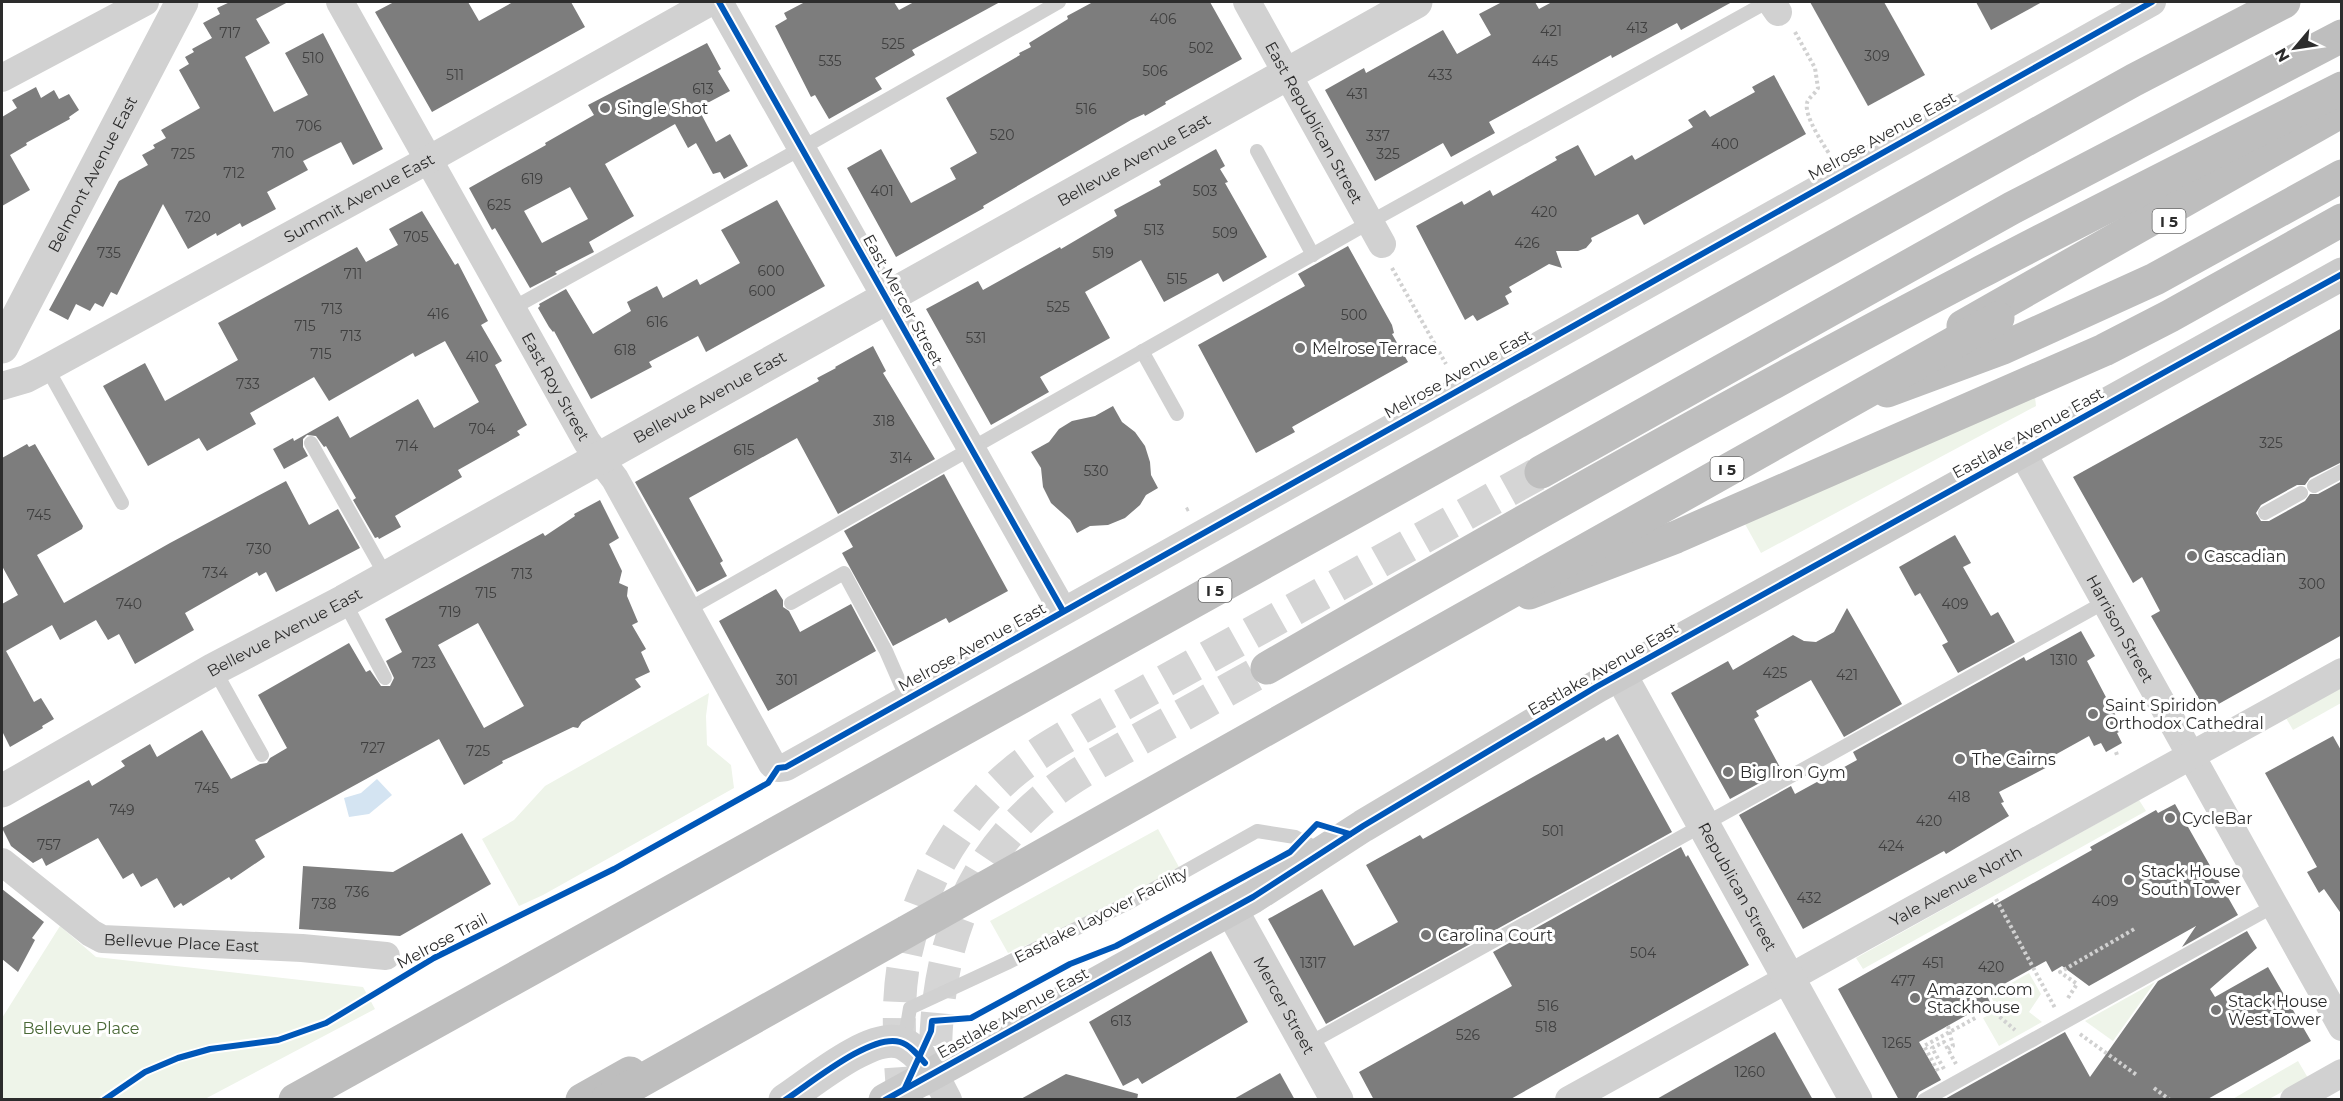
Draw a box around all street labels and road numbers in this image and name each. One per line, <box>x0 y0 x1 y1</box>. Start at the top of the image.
street label: East Republican Street <box>1261 38 1367 207</box>
street label: Melrose Avenue East <box>1805 87 1960 185</box>
street label: Belmont Avenue East <box>44 92 141 255</box>
street label: Bellevue Avenue East <box>1054 109 1214 210</box>
street label: Summit Avenue East <box>280 149 438 246</box>
road number: I 5 <box>2152 209 2186 233</box>
street label: East Mercer Street <box>859 231 947 369</box>
street label: Melrose Avenue East <box>1381 325 1536 423</box>
street label: East Roy Street <box>518 329 594 445</box>
street label: Bellevue Avenue East <box>630 346 790 447</box>
street label: Eastlake Avenue East <box>1949 383 2107 483</box>
road number: I 5 <box>1710 457 1744 481</box>
street label: Harrison Street <box>2083 571 2158 686</box>
road number: I 5 <box>1198 578 1232 602</box>
street label: Bellevue Avenue East <box>203 583 365 681</box>
street label: Melrose Avenue East <box>895 598 1050 696</box>
street label: Eastlake Avenue East <box>1525 618 1682 720</box>
street label: Republican Street <box>1694 819 1781 955</box>
street label: Yale Avenue North <box>1886 842 2025 930</box>
street label: Eastlake Layover Facility <box>1011 863 1191 967</box>
street label: Melrose Trail <box>393 909 491 973</box>
street label: Bellevue Place East <box>103 930 260 956</box>
street label: Mercer Street <box>1250 953 1319 1058</box>
street label: Eastlake Avenue East <box>934 963 1092 1063</box>

